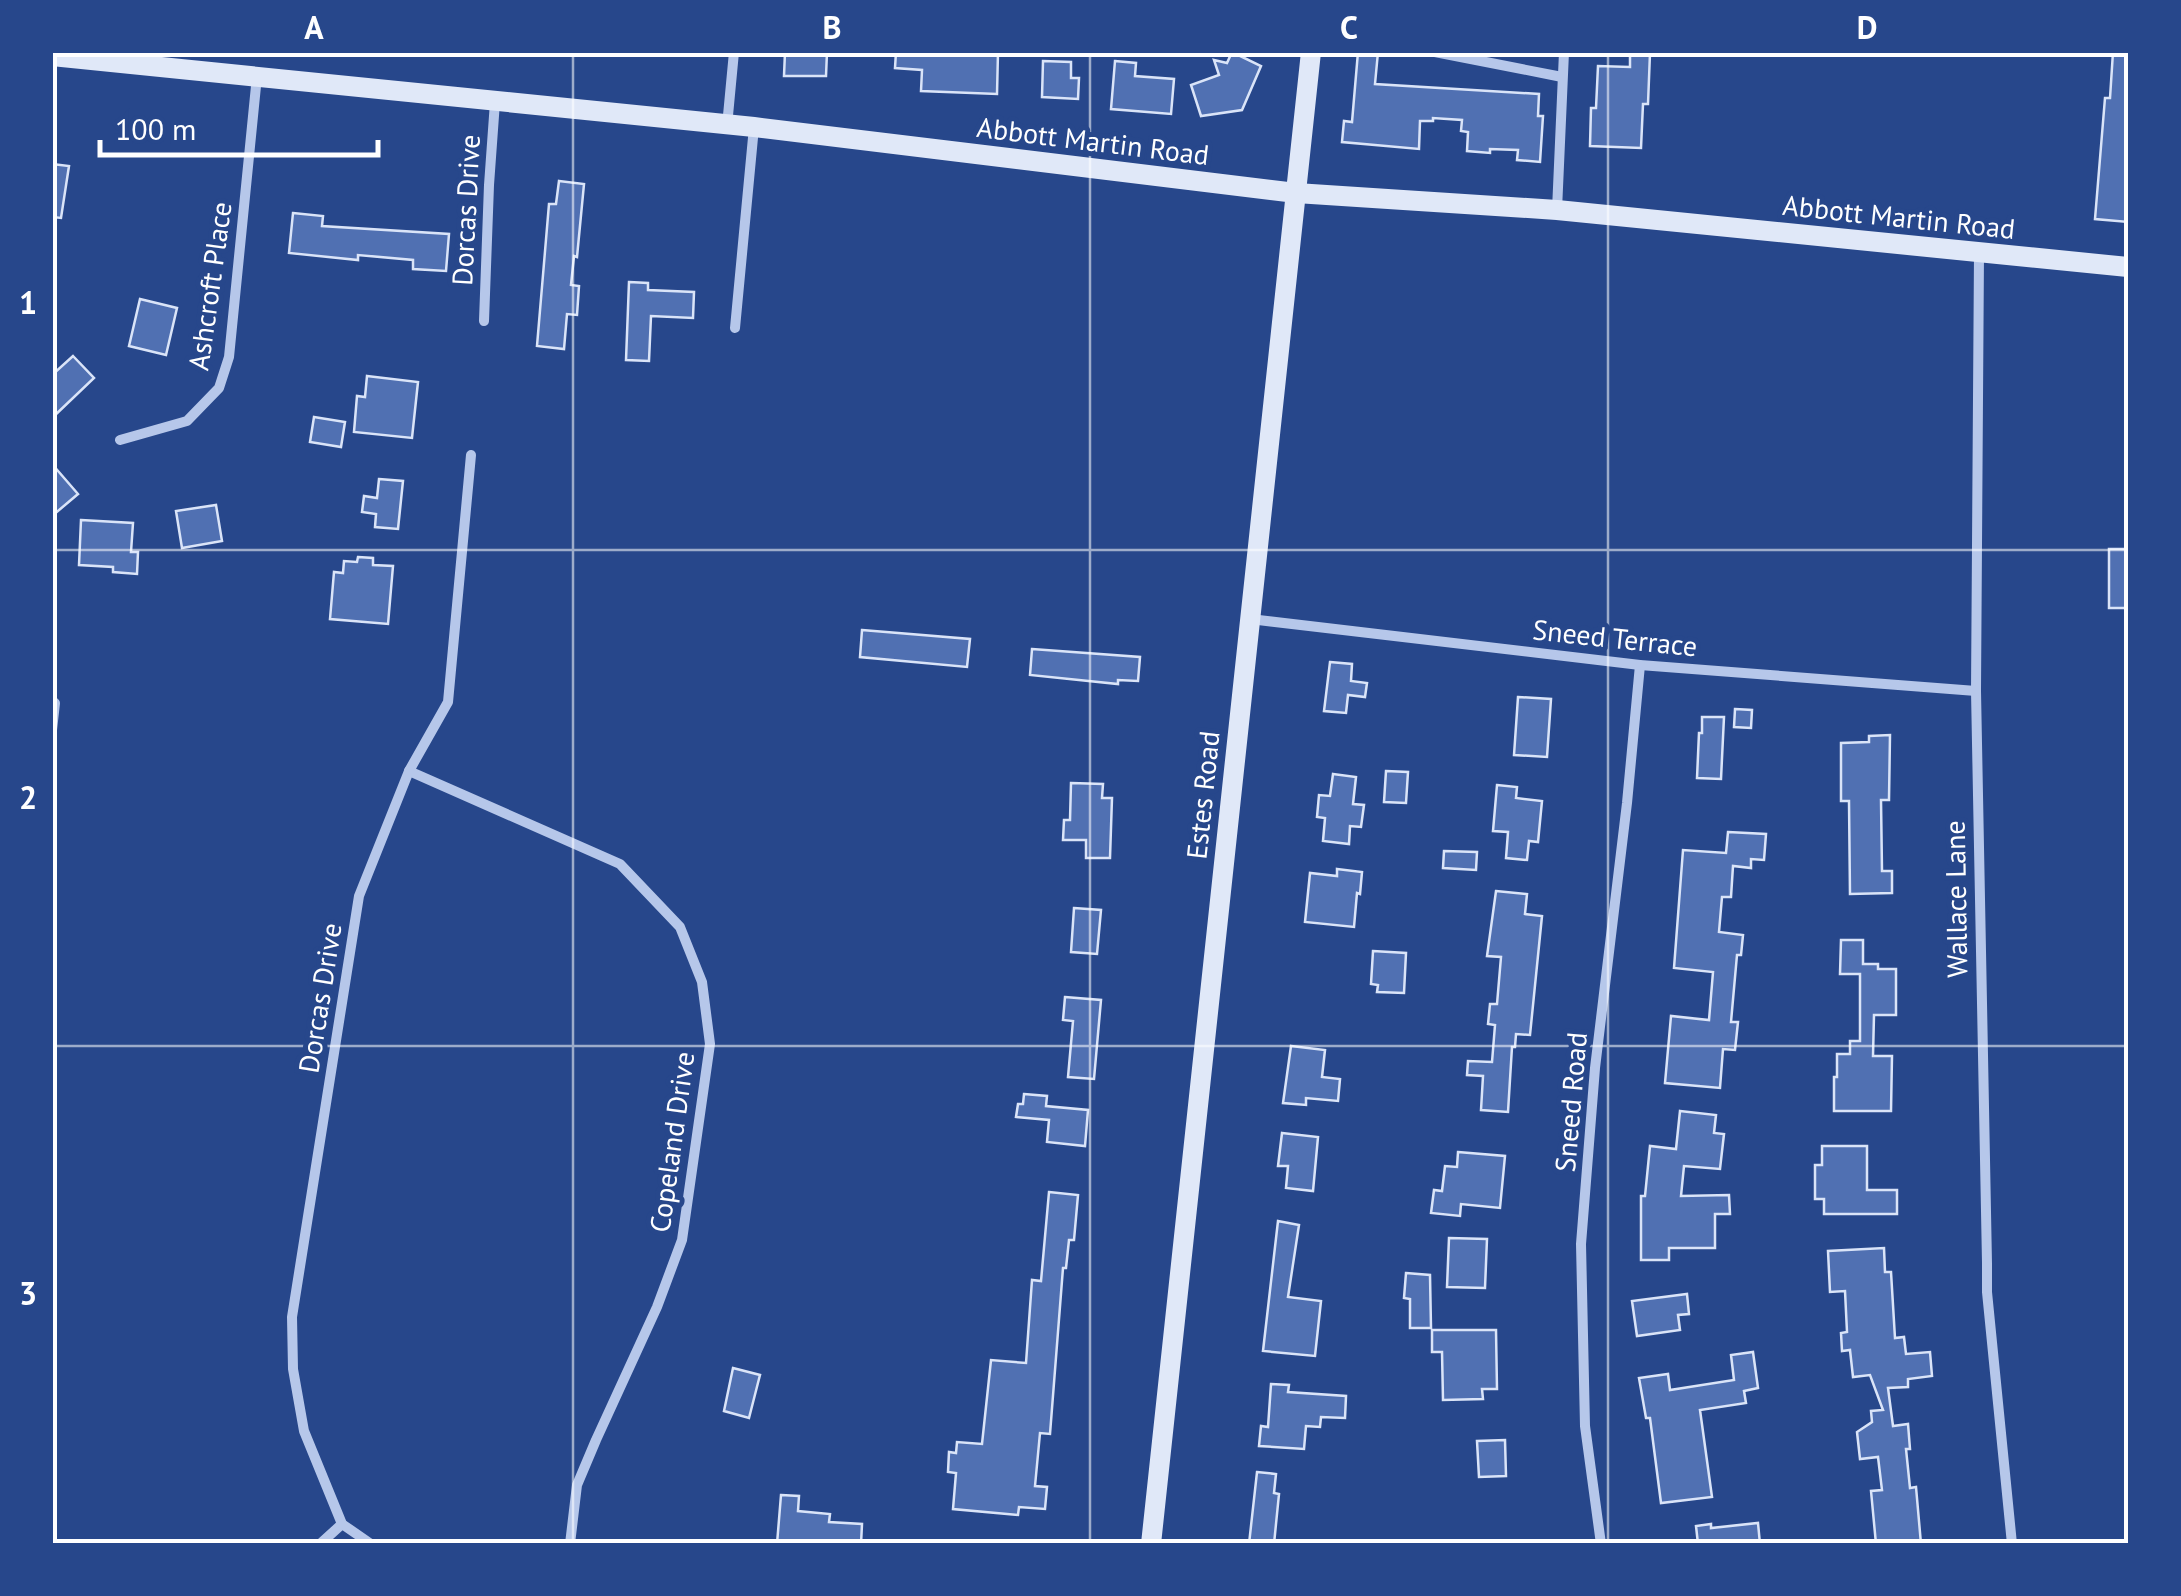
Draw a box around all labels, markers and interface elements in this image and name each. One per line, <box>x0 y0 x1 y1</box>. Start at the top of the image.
text: A <box>304 6 324 48</box>
text: B <box>823 6 841 48</box>
text: C <box>1340 6 1358 48</box>
text: D <box>1857 6 1877 48</box>
scale bar <box>100 95 378 157</box>
street label: Abbott Martin Road <box>975 108 1211 173</box>
text: 100 m <box>115 109 196 148</box>
street label: Dorcas Drive <box>443 133 488 287</box>
street label: Abbott Martin Road <box>1781 186 2017 247</box>
street label: Ashcroft Place <box>179 199 240 373</box>
text: 1 <box>19 281 37 323</box>
street label: Sneed Terrace <box>1531 610 1699 665</box>
street label: Estes Road <box>1177 729 1228 861</box>
text: 2 <box>19 776 37 818</box>
street label: Wallace Lane <box>1936 820 1975 978</box>
street label: Dorcas Drive <box>289 920 350 1076</box>
street label: Sneed Road <box>1546 1031 1595 1173</box>
street label: Copeland Drive <box>641 1049 702 1235</box>
text: 3 <box>19 1272 37 1314</box>

